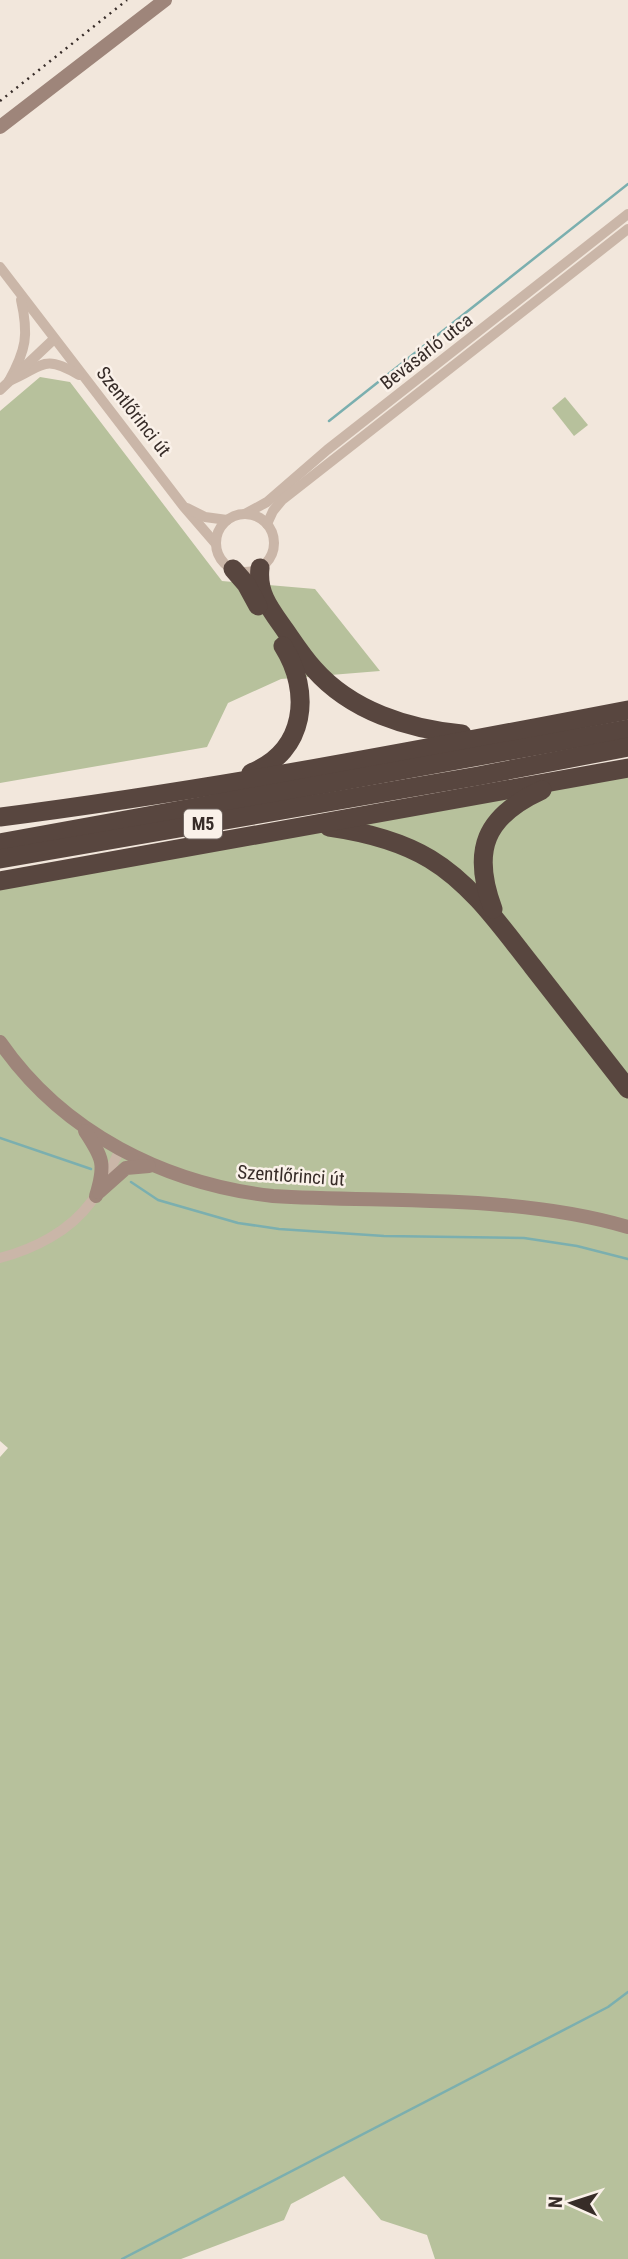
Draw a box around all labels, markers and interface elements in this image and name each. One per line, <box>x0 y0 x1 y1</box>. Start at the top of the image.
street label: Bevásárló utca <box>376 308 477 395</box>
street label: Szentlőrinci út <box>92 362 176 461</box>
road number: M5 <box>184 810 222 838</box>
street label: Szentlőrinci út <box>237 1160 345 1191</box>
north arrow <box>537 2168 607 2238</box>
text: N <box>544 2196 567 2209</box>

